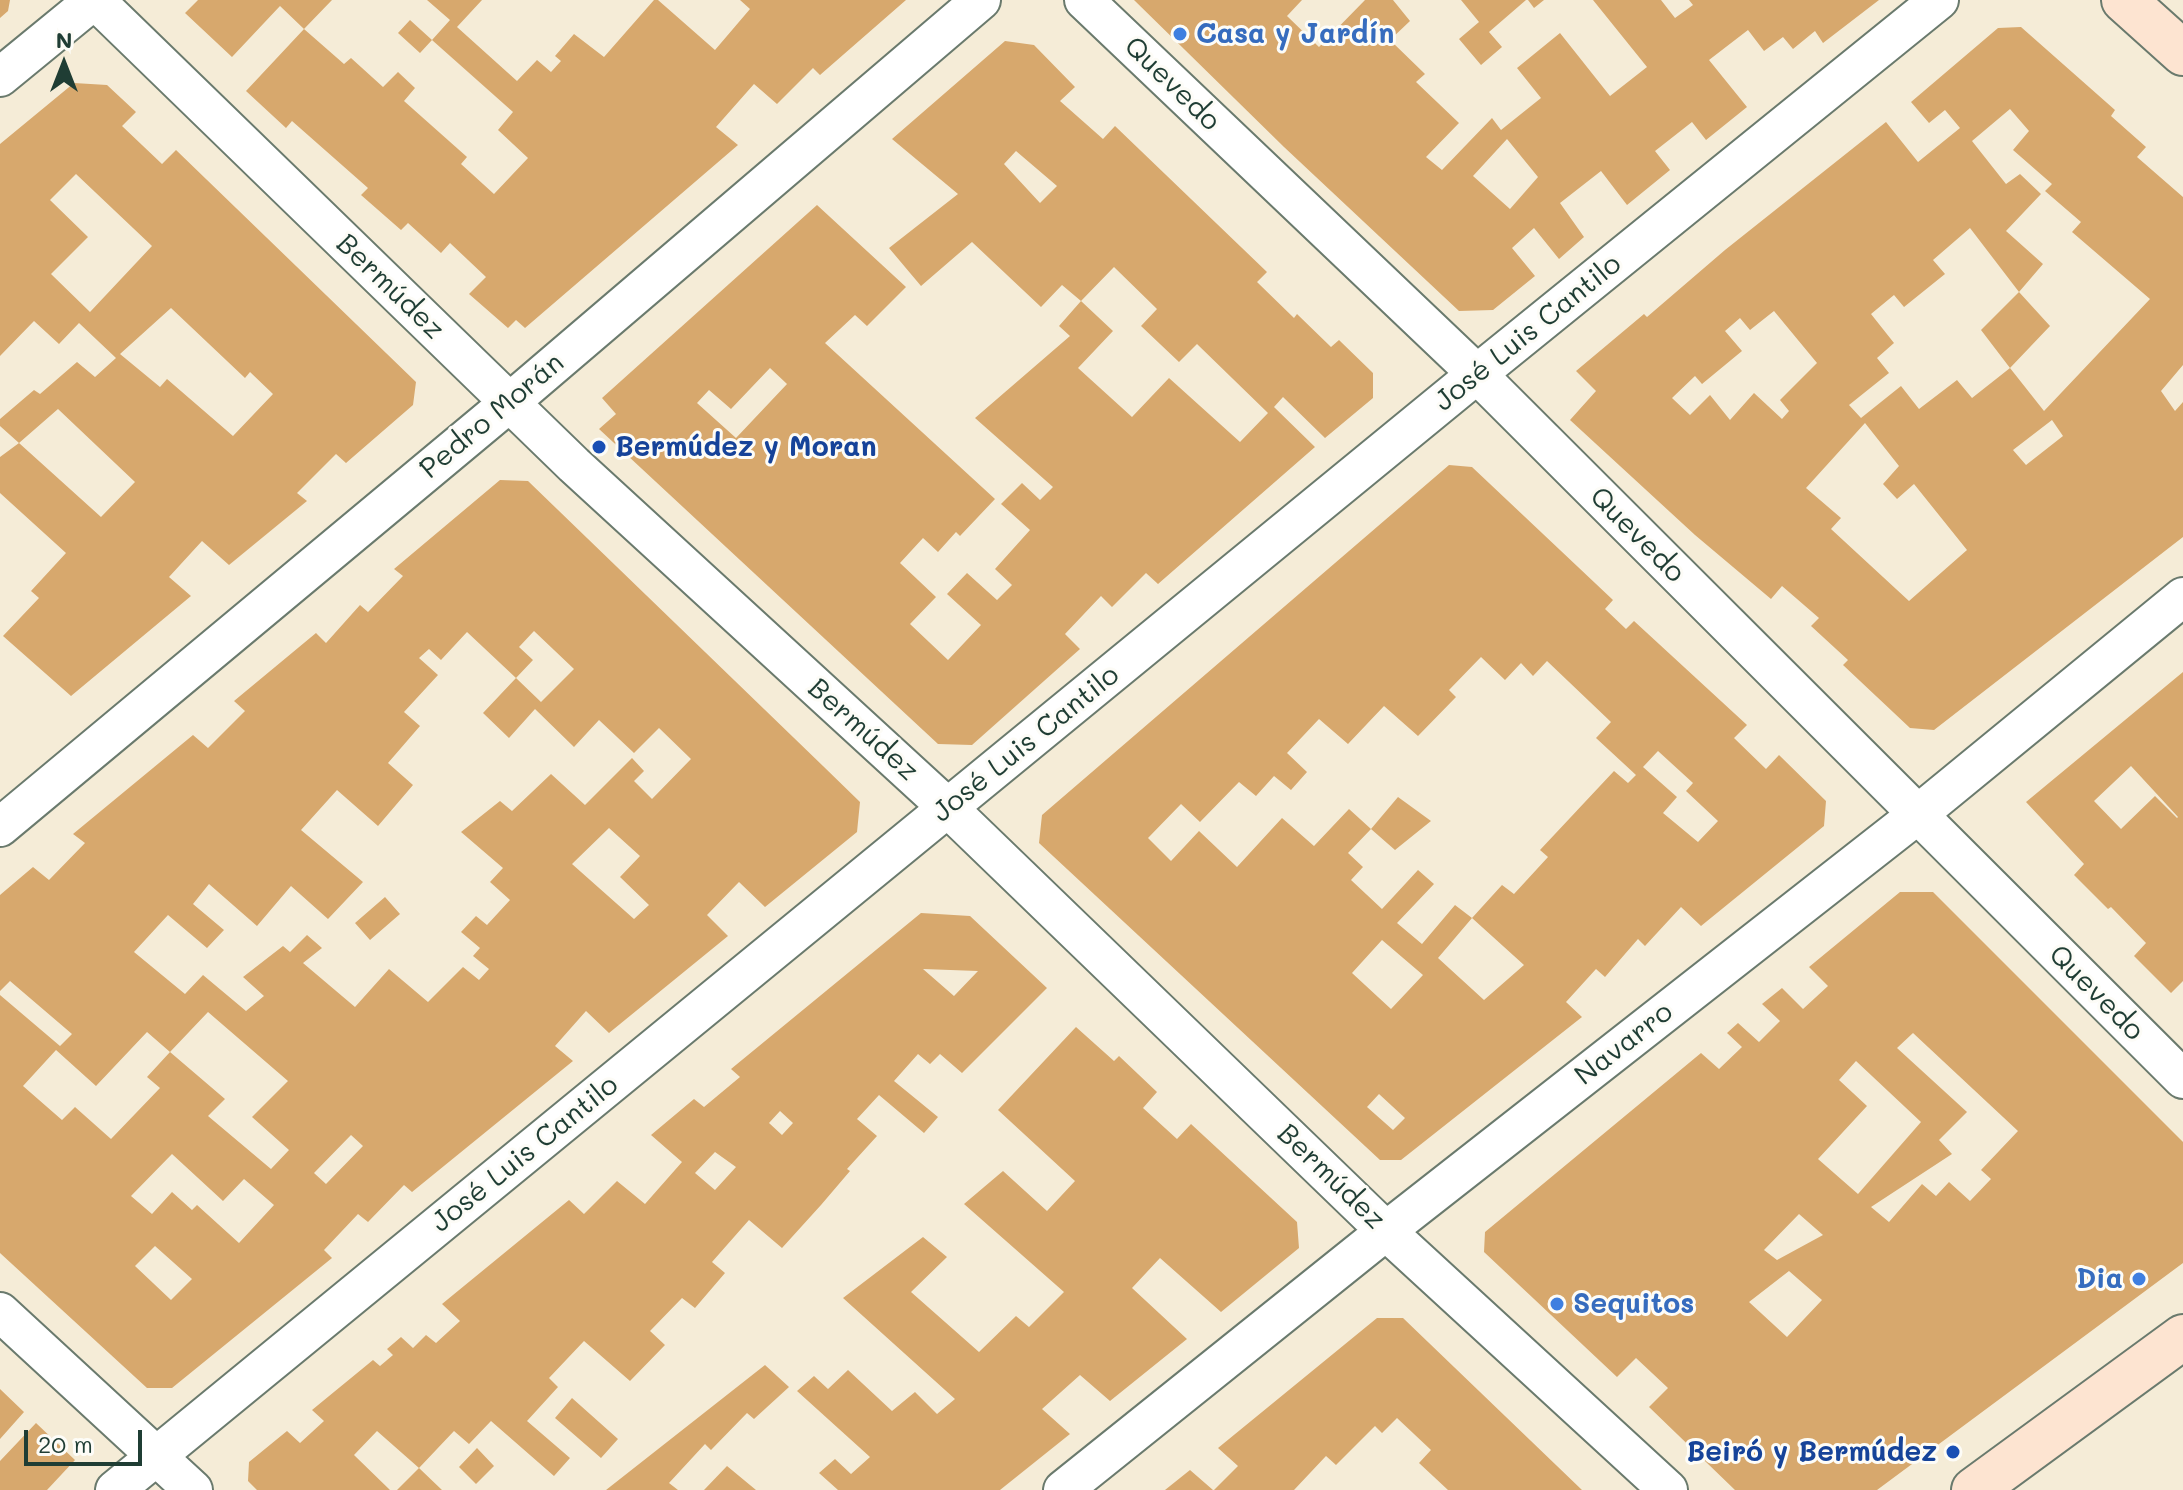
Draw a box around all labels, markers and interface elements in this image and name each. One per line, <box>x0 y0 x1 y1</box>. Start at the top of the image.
place label: Casa y Jardín <box>1196 17 1394 51</box>
north arrow <box>24 24 104 104</box>
text: N <box>56 25 72 54</box>
marker: Casa y Jardín <box>1171 25 1189 43</box>
street label: Quevedo <box>1117 30 1227 138</box>
street label: Bermúdez <box>329 227 451 347</box>
street label: José Luis Cantilo <box>1428 247 1628 419</box>
street label: Pedro Morán <box>413 346 571 486</box>
place label: Bermúdez y Moran <box>615 430 876 464</box>
marker: Bermúdez y Moran <box>590 438 608 456</box>
street label: Quevedo <box>1582 480 1692 590</box>
street label: José Luis Cantilo <box>926 658 1126 830</box>
street label: Bermúdez <box>801 672 925 788</box>
street label: Quevedo <box>2041 938 2151 1048</box>
street label: Navarro <box>1568 995 1680 1093</box>
street label: José Luis Cantilo <box>425 1068 625 1240</box>
street label: Bermúdez <box>1270 1117 1392 1237</box>
place label: Dia <box>2076 1262 2123 1296</box>
marker: Dia <box>2130 1270 2148 1288</box>
place label: Sequitos <box>1573 1287 1694 1321</box>
marker: Sequitos <box>1548 1295 1566 1313</box>
scale bar <box>28 1414 146 1464</box>
text: 20 m <box>38 1428 93 1459</box>
place label: Beiró y Bermúdez <box>1686 1435 1937 1469</box>
marker: Beiró y Bermúdez <box>1944 1443 1962 1461</box>

